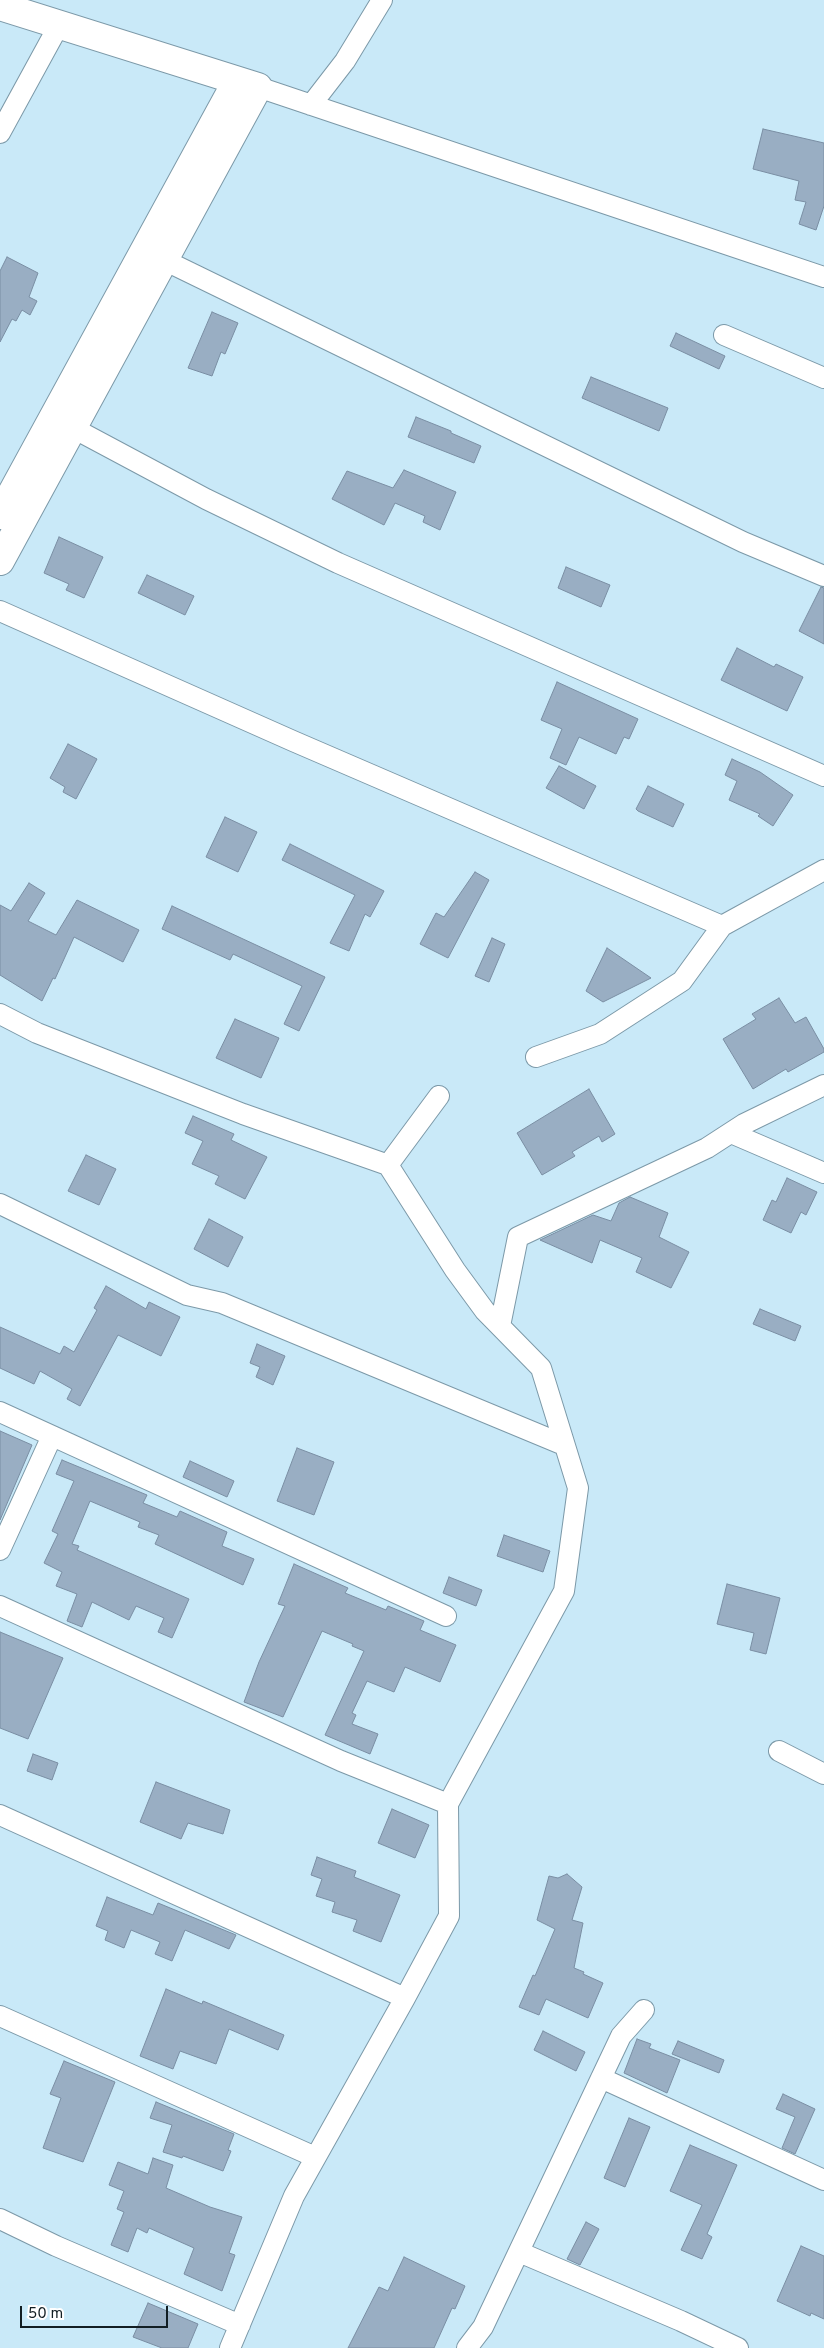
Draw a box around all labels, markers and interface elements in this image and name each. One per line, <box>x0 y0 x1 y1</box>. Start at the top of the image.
scale bar <box>22 2296 170 2328</box>
text: 50 m <box>28 2305 63 2324</box>

